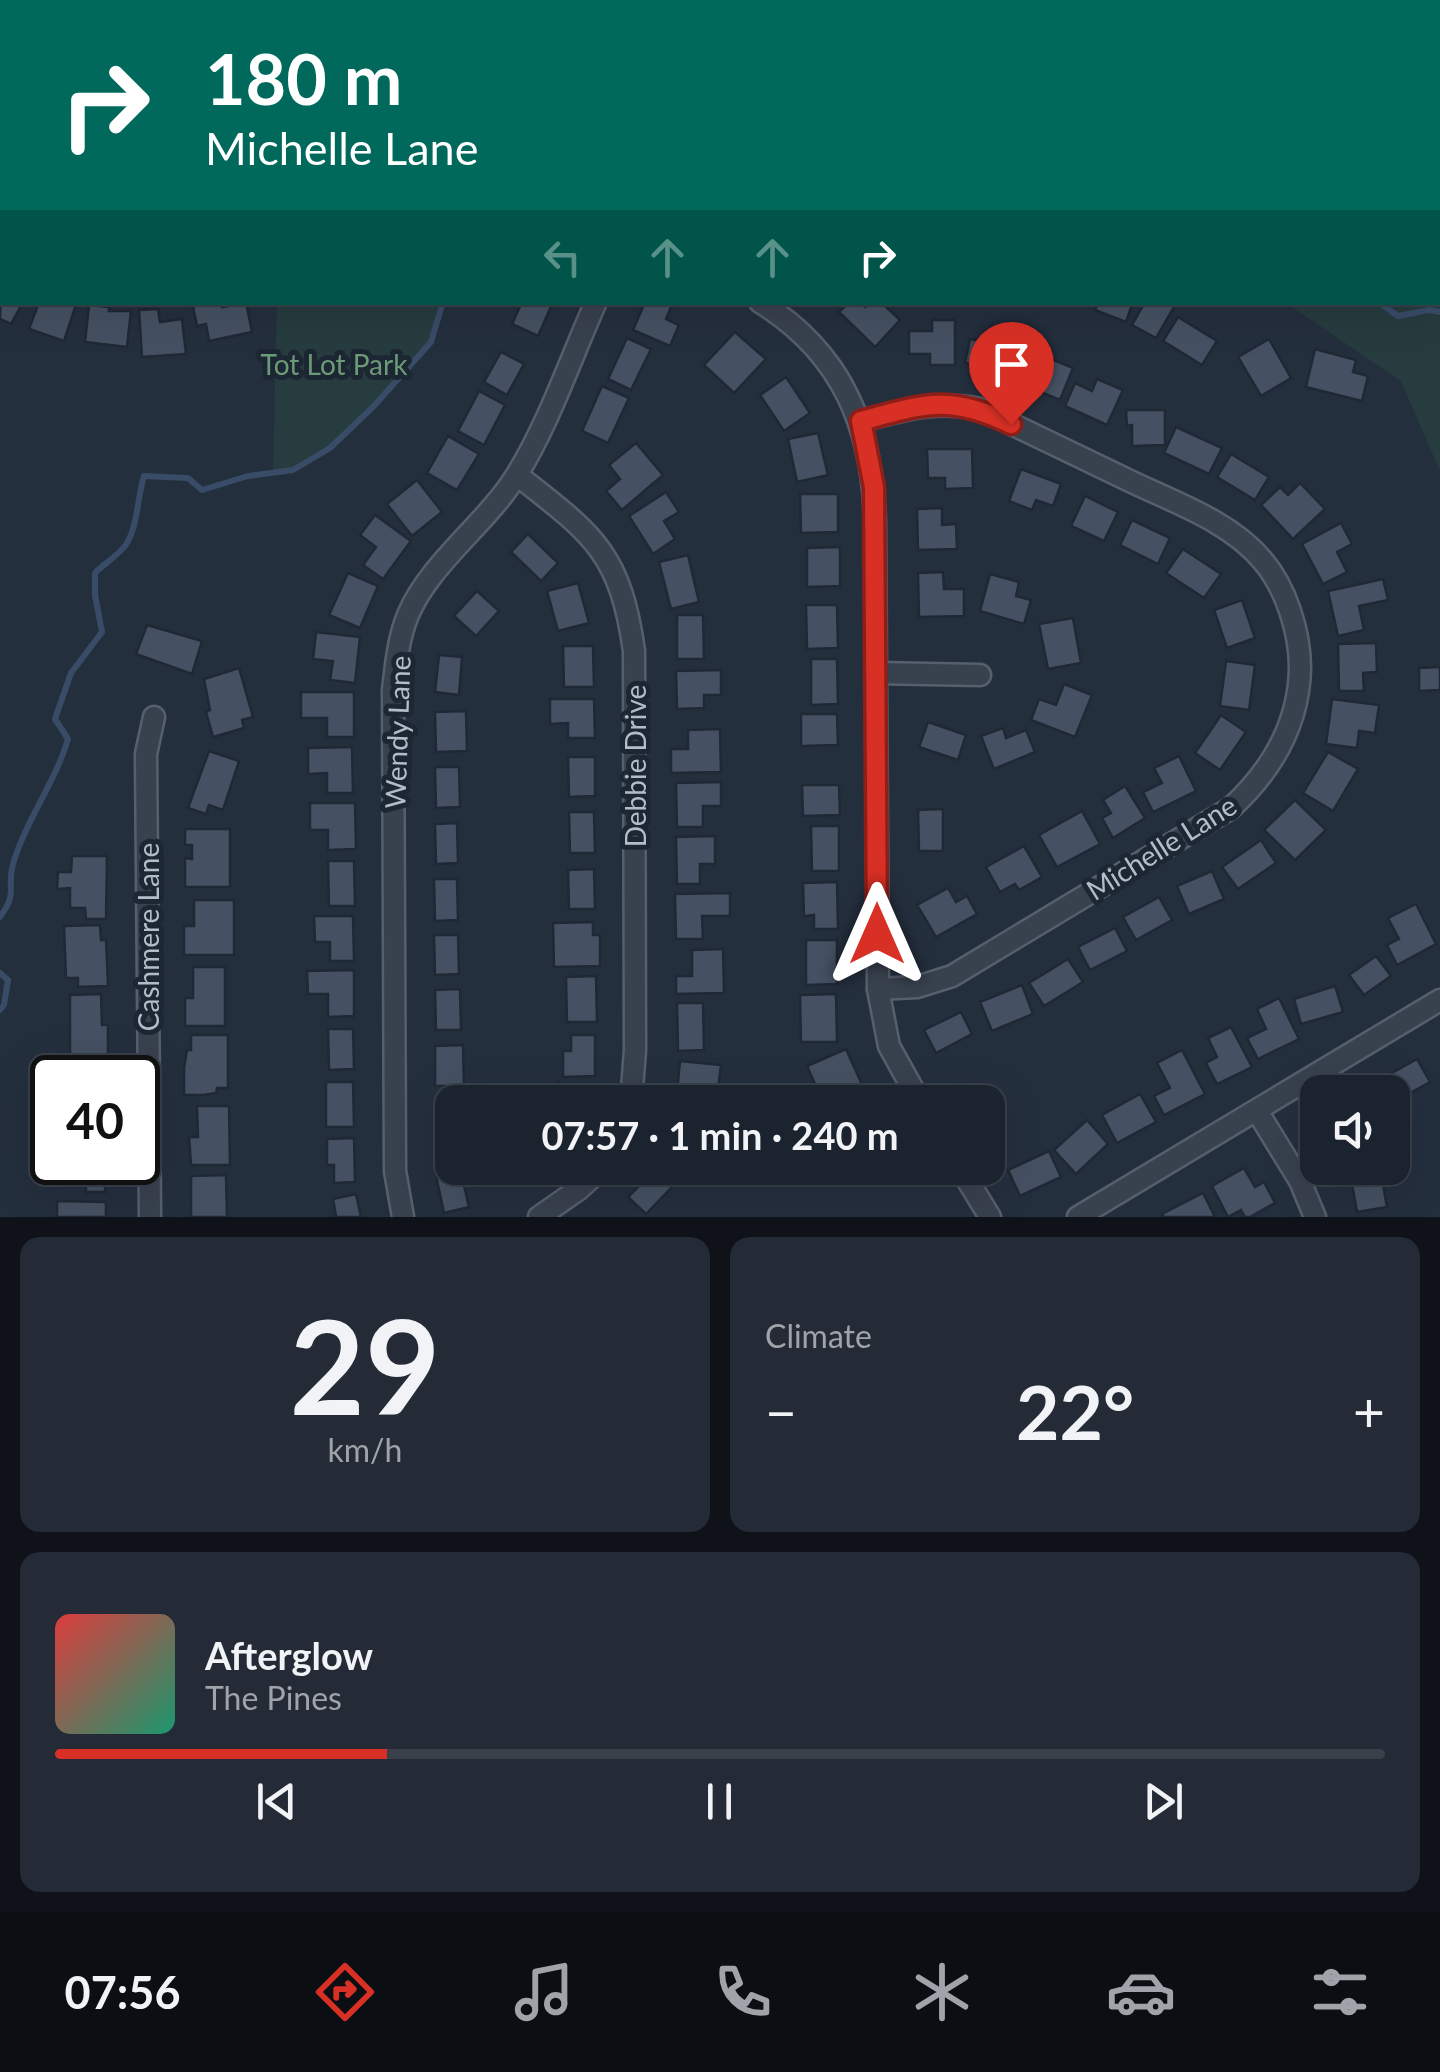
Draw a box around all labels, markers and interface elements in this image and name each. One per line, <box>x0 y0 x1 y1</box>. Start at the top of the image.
text: 180 m <box>205 36 402 120</box>
icon: right <box>40 40 170 170</box>
text: Michelle Lane <box>205 121 478 175</box>
icon: left <box>535 230 590 285</box>
icon: ahead <box>640 230 695 285</box>
icon: ahead <box>745 230 800 285</box>
icon: right <box>850 230 905 285</box>
pin <box>969 322 1054 425</box>
icon: arrive <box>984 337 1039 392</box>
park label: Tot Lot Park <box>261 347 408 381</box>
street label: Wendy Lane <box>377 655 417 809</box>
street label: Debbie Drive <box>618 685 652 847</box>
street label: Michelle Lane <box>1080 787 1242 907</box>
street label: Cashmere Lane <box>131 843 165 1031</box>
position arrow <box>825 882 929 986</box>
speed limit sign: 40 <box>30 1055 160 1185</box>
map controls <box>1300 1075 1410 1185</box>
button: sound <box>1300 1075 1410 1185</box>
text: 07:57 · 1 min · 240 m <box>541 1112 899 1158</box>
text: 29 <box>290 1287 440 1443</box>
text: Climate <box>765 1316 872 1355</box>
text: 22° <box>1016 1366 1134 1456</box>
text: − <box>765 1378 797 1444</box>
text: + <box>1353 1378 1385 1444</box>
text: km/h <box>328 1430 402 1469</box>
text: Afterglow <box>205 1632 373 1678</box>
text: The Pines <box>205 1678 342 1717</box>
icon: previous <box>249 1774 304 1829</box>
icon: pause <box>692 1774 747 1829</box>
icon: next <box>1136 1774 1191 1829</box>
icon: directions <box>310 1957 380 2027</box>
icon: music <box>509 1957 579 2027</box>
icon: phone <box>708 1957 778 2027</box>
icon: climate <box>907 1957 977 2027</box>
icon: car <box>1106 1957 1176 2027</box>
icon: filters <box>1305 1957 1375 2027</box>
text: 07:56 <box>65 1965 181 2019</box>

